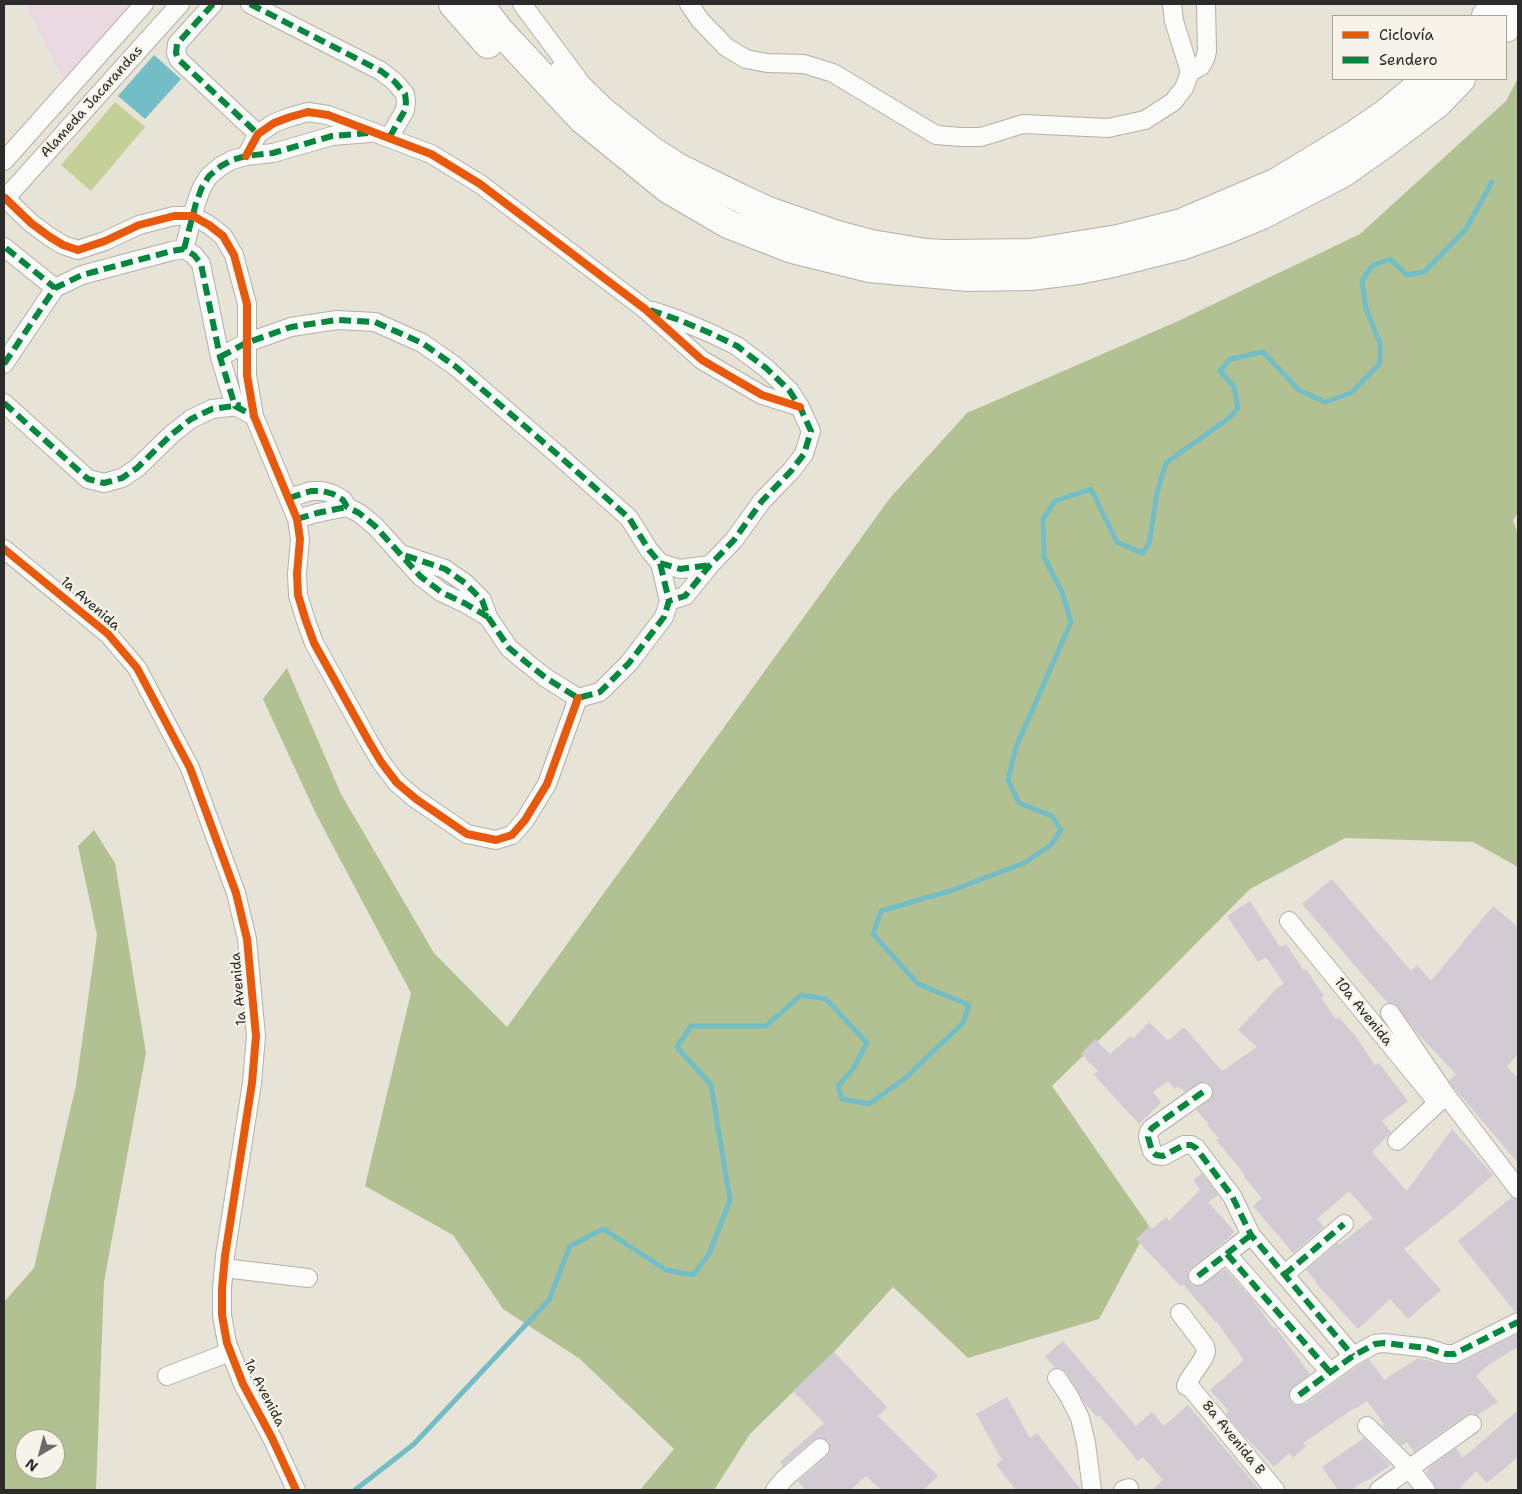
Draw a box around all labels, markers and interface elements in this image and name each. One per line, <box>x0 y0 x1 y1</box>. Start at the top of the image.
legend <box>1332 15 1507 80</box>
text: Ciclovía <box>1379 25 1434 45</box>
street label: Alameda Jacarandas <box>37 43 147 161</box>
text: Sendero <box>1379 50 1438 70</box>
street label: 1a Avenida <box>57 574 123 634</box>
street label: 1a Avenida <box>227 952 251 1026</box>
street label: 10a Avenida <box>1330 974 1396 1050</box>
street label: 1a Avenida <box>240 1356 288 1430</box>
street label: 8a Avenida B <box>1198 1397 1268 1479</box>
north arrow <box>15 1429 65 1479</box>
text: N <box>22 1455 41 1476</box>

